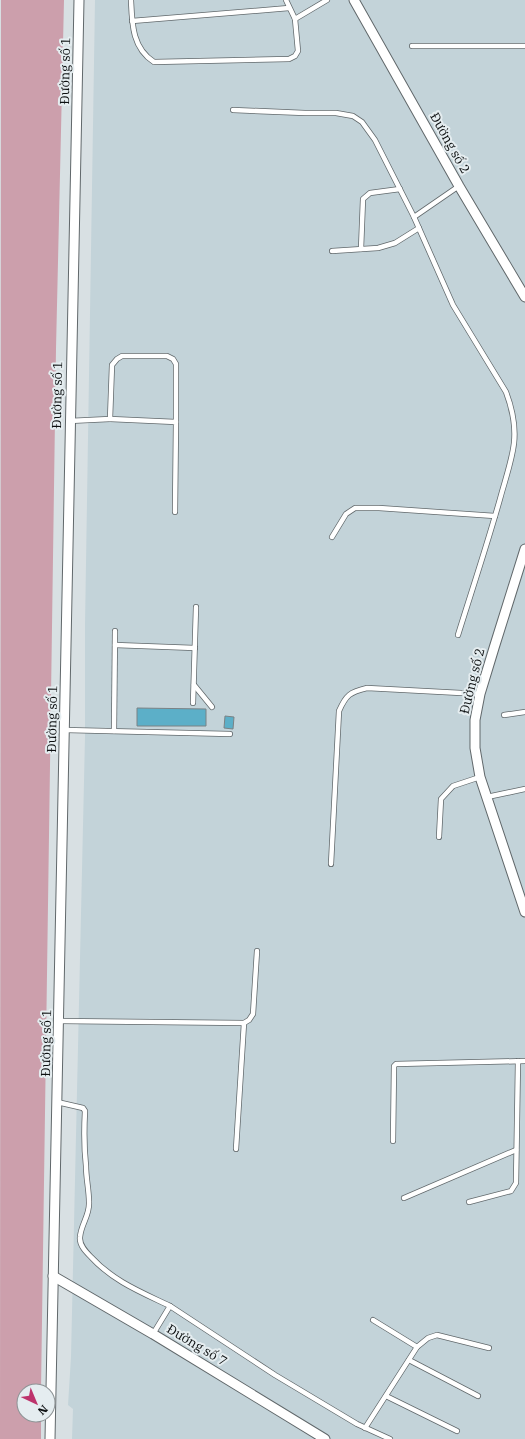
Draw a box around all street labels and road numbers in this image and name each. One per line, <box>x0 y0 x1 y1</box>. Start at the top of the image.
street label: Đường số 1 <box>56 37 74 105</box>
street label: Đường số 2 <box>426 109 474 177</box>
street label: Đường số 1 <box>48 361 66 429</box>
street label: Đường số 2 <box>456 646 488 716</box>
street label: Đường số 1 <box>43 685 61 753</box>
street label: Đường số 1 <box>37 1009 55 1077</box>
street label: Đường số 7 <box>164 1320 230 1370</box>

